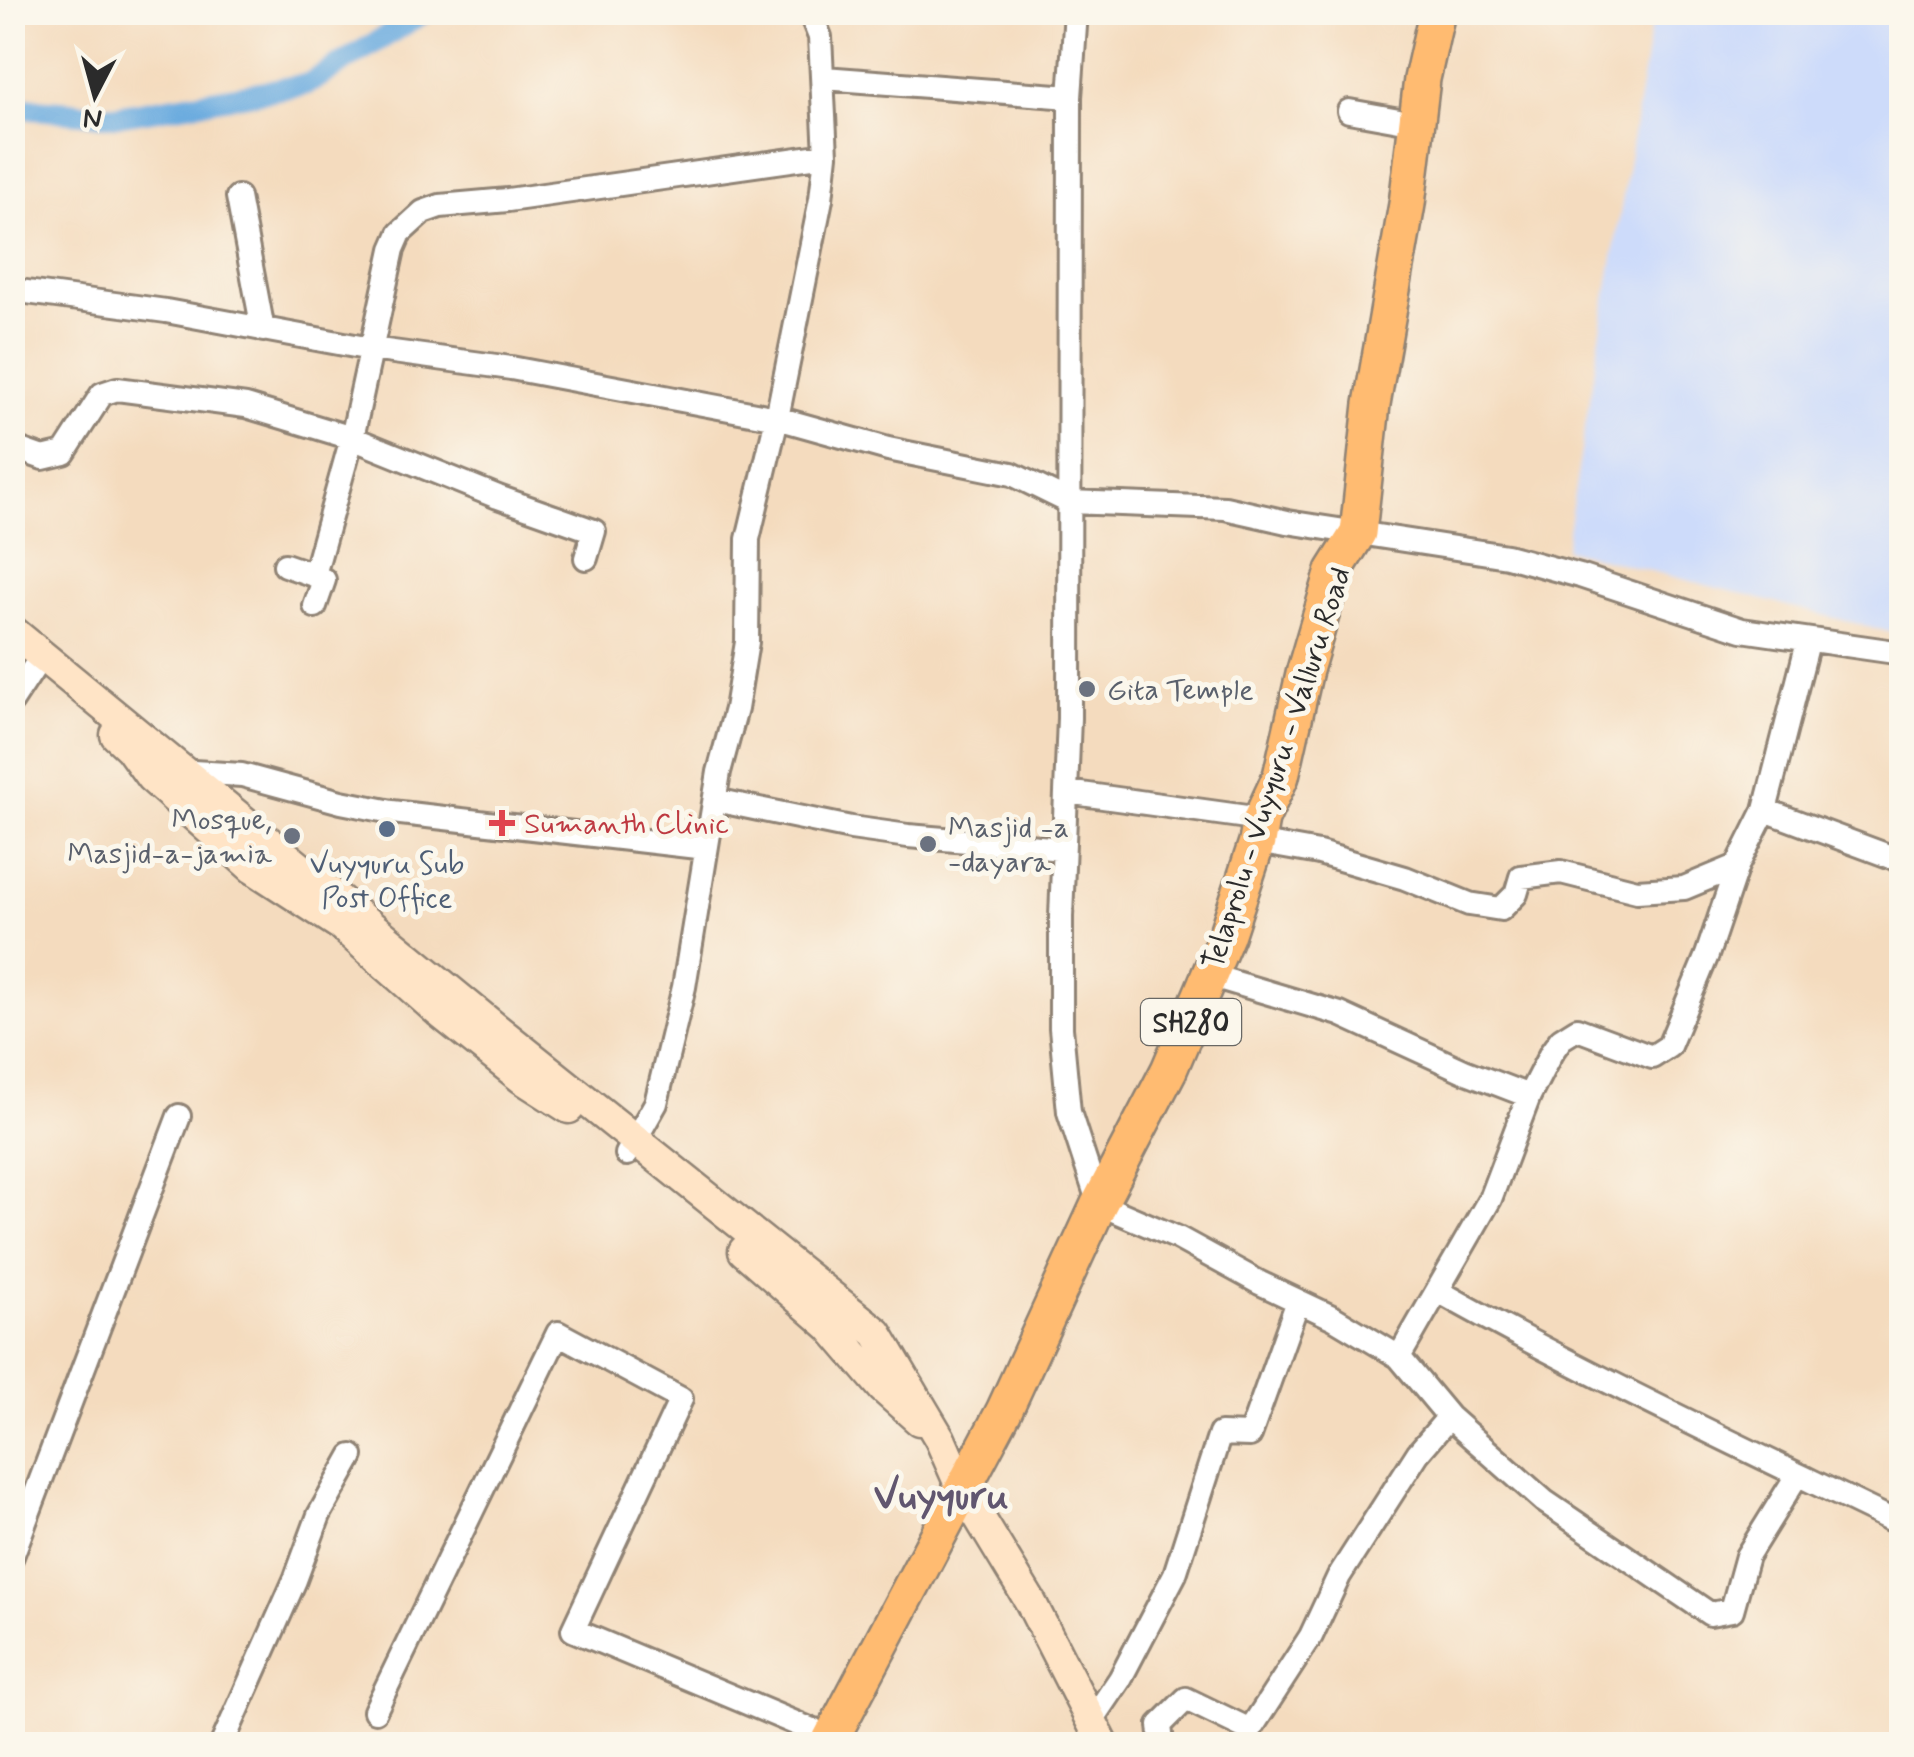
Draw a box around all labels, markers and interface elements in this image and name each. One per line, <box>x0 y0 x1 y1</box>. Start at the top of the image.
north arrow <box>45 45 145 145</box>
text: N <box>81 98 104 137</box>
street label: Telaprolu - Vuyyuru - Valluru Road <box>1194 562 1361 975</box>
place label: Gita Temple <box>1107 671 1254 710</box>
marker: Gita Temple <box>1076 678 1098 700</box>
place label: Mosque, Masjid-a-jamia <box>67 801 273 874</box>
place label: Sumanth Clinic <box>524 805 729 844</box>
place label: Masjid -a -dayara <box>948 809 1069 882</box>
marker: Sumanth Clinic <box>489 810 515 836</box>
marker: Vuyyuru Sub Post Office <box>376 818 398 840</box>
marker: Mosque, Masjid-a-jamia <box>281 825 303 847</box>
marker: Masjid -a -dayara <box>917 833 939 855</box>
place label: Vuyyuru Sub Post Office <box>310 845 464 918</box>
road number: SH280 <box>1141 999 1241 1045</box>
district label: Vuyyuru <box>874 1471 1008 1523</box>

